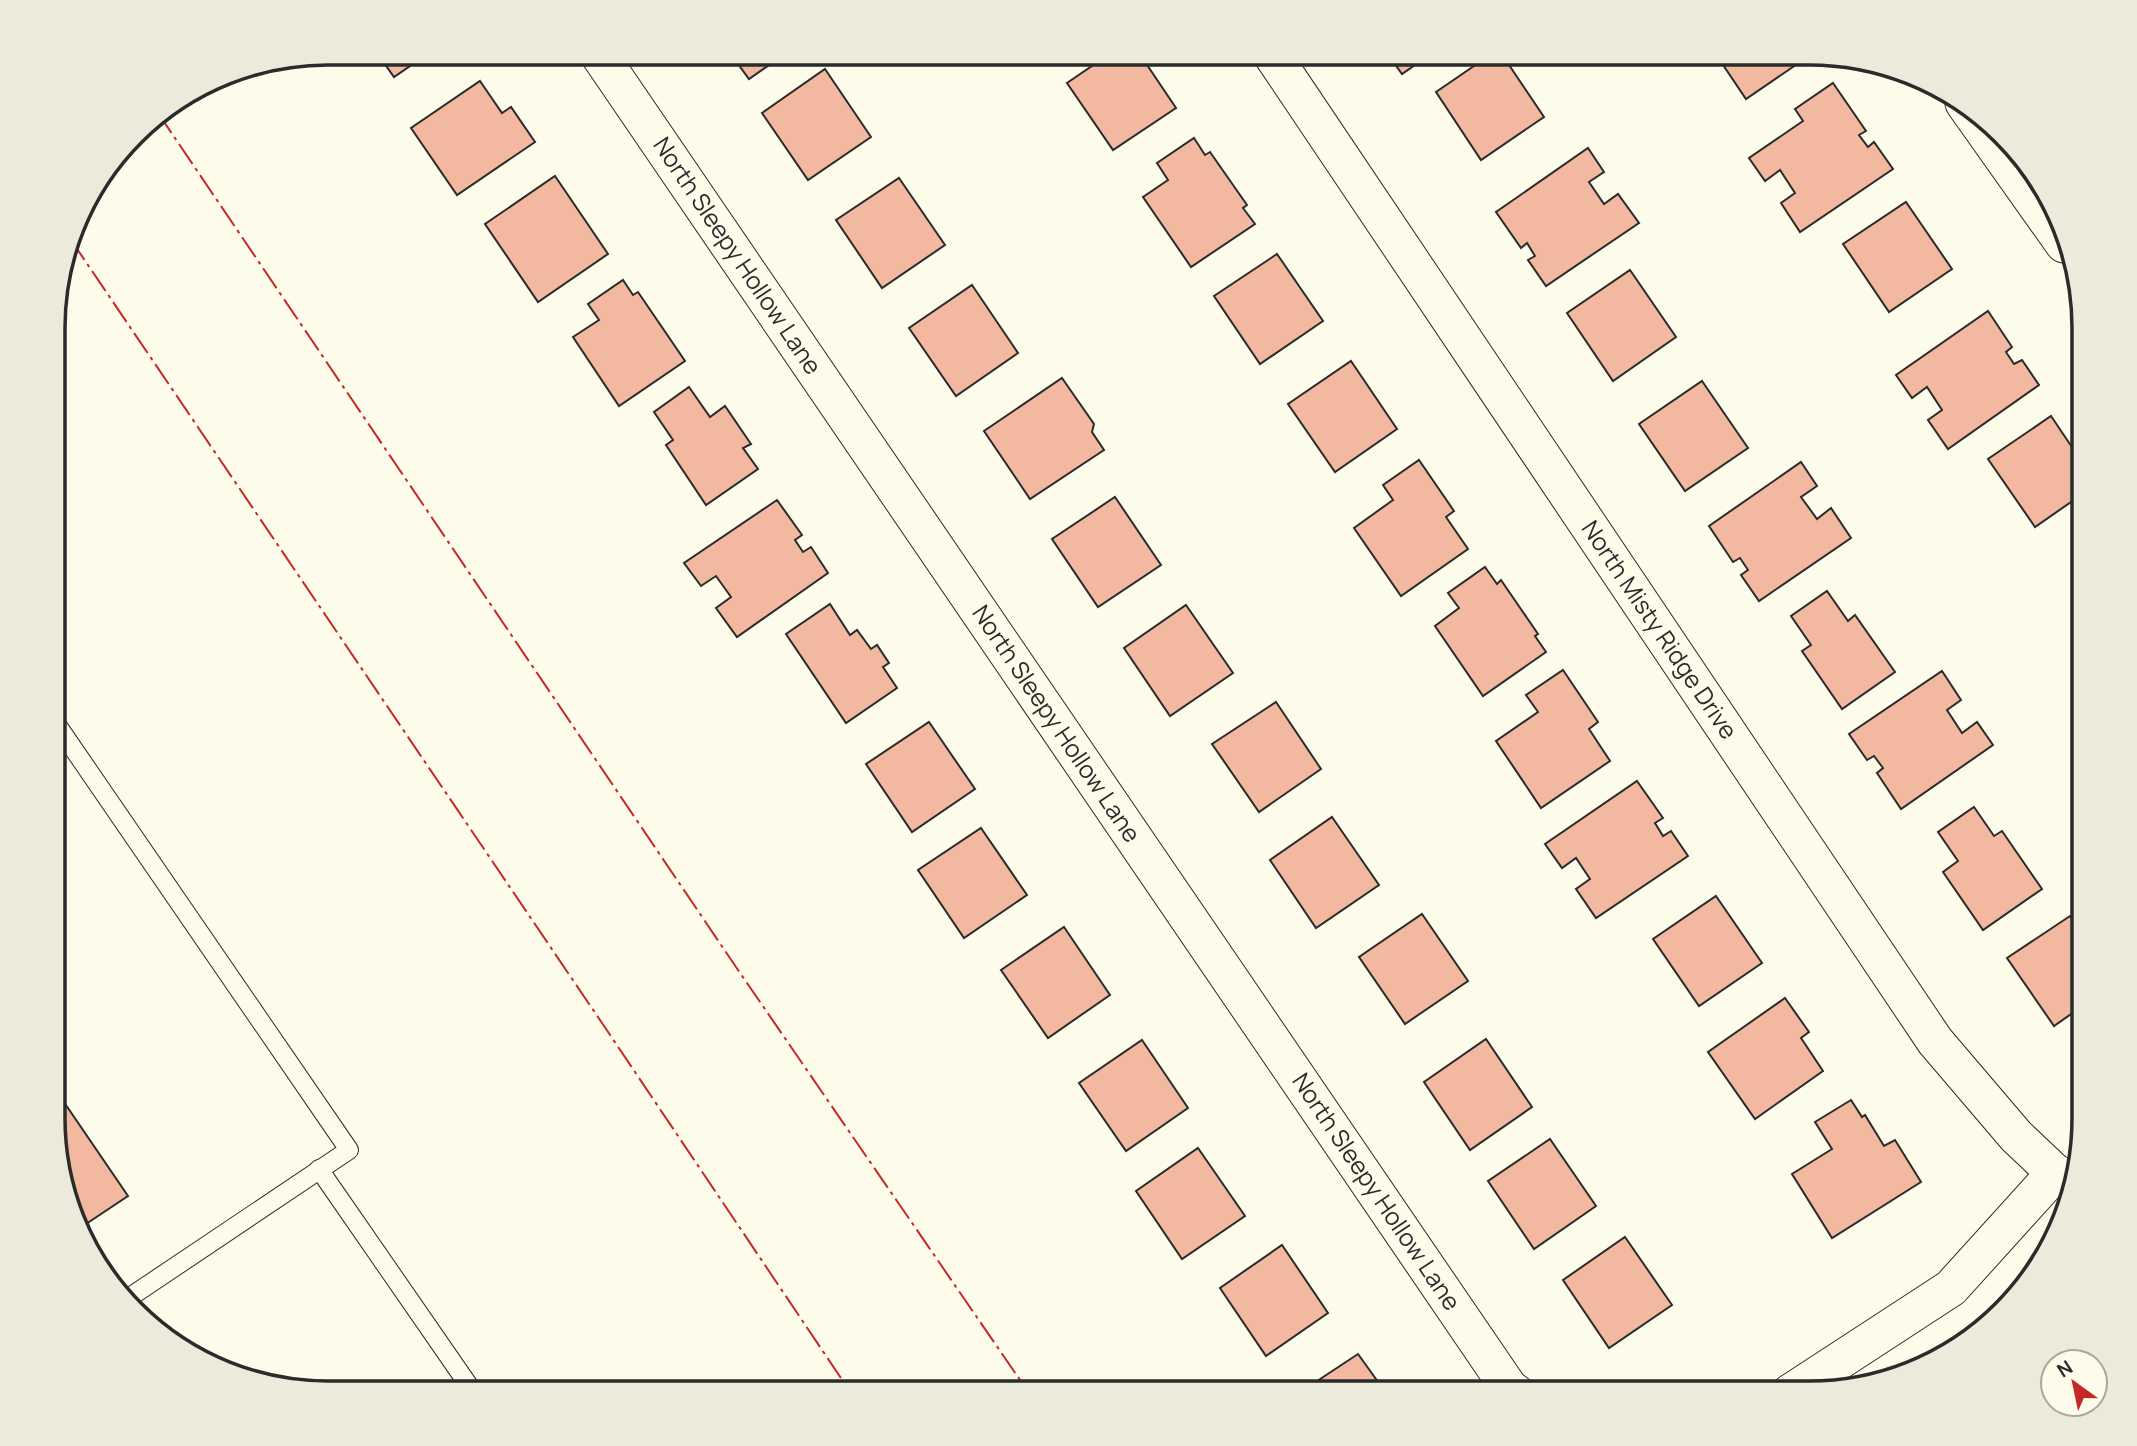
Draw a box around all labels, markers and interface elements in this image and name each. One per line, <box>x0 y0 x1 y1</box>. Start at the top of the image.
street label: North Sleepy Hollow Lane <box>646 130 830 380</box>
street label: North Misty Ridge Drive <box>1575 513 1746 745</box>
street label: North Sleepy Hollow Lane <box>965 598 1149 848</box>
street label: North Sleepy Hollow Lane <box>1285 1066 1469 1316</box>
north arrow <box>2039 1348 2109 1418</box>
text: N <box>2052 1354 2078 1383</box>

